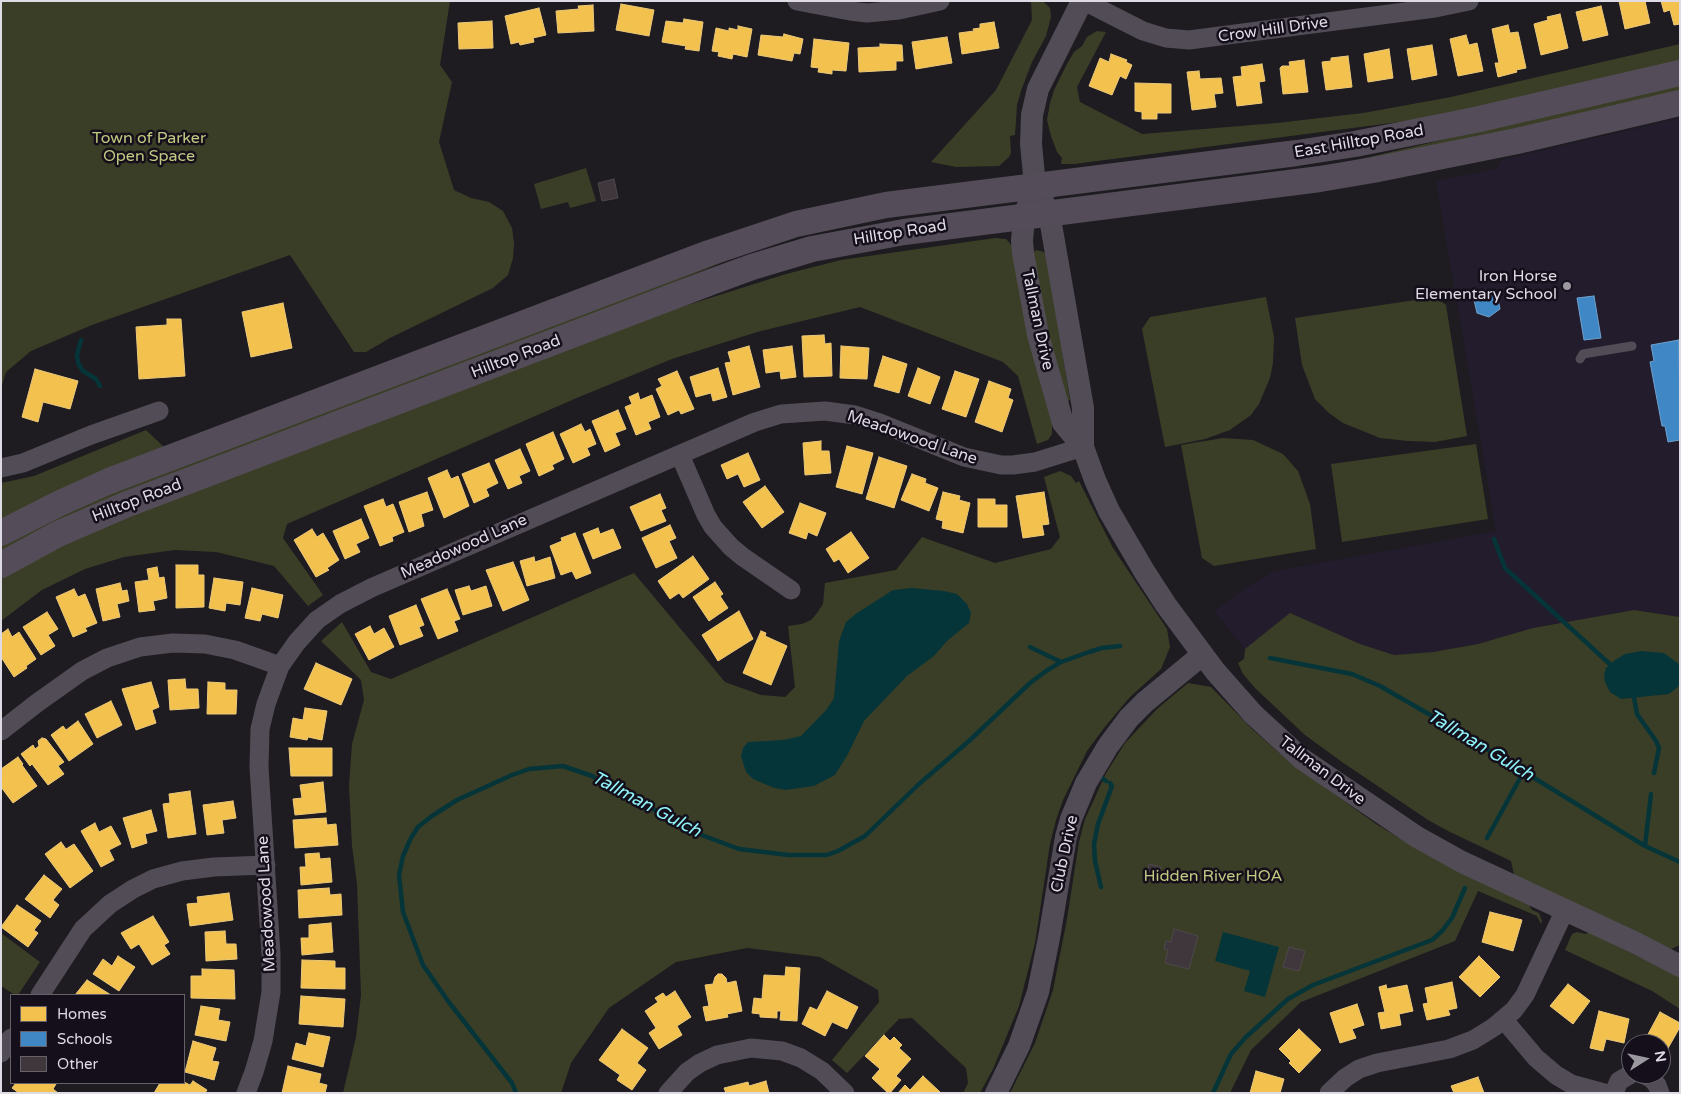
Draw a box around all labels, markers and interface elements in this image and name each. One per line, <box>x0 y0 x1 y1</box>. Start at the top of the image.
street label: Crow Hill Drive <box>1217 13 1329 47</box>
street label: East Hilltop Road <box>1293 121 1425 163</box>
park label: Town of Parker Open Space <box>92 129 206 167</box>
street label: Hilltop Road <box>852 216 948 250</box>
place label: Iron Horse Elementary School <box>1415 267 1557 305</box>
street label: Tallman Drive <box>1017 268 1057 372</box>
marker: Iron Horse Elementary School <box>1561 280 1573 292</box>
street label: Hilltop Road <box>469 331 563 383</box>
street label: Meadowood Lane <box>844 407 980 469</box>
street label: Hilltop Road <box>90 475 184 527</box>
street label: Meadowood Lane <box>398 511 530 583</box>
water label: Tallman Gulch <box>1423 706 1537 786</box>
street label: Tallman Drive <box>1275 733 1369 809</box>
water label: Tallman Gulch <box>588 767 704 843</box>
street label: Club Drive <box>1047 814 1083 894</box>
street label: Meadowood Lane <box>254 835 280 973</box>
park label: Hidden River HOA <box>1144 867 1282 887</box>
legend <box>10 994 185 1084</box>
text: Homes <box>57 1005 107 1023</box>
text: Schools <box>57 1030 113 1048</box>
north arrow <box>1621 1034 1671 1084</box>
text: N <box>1651 1049 1670 1063</box>
text: Other <box>57 1055 98 1073</box>

